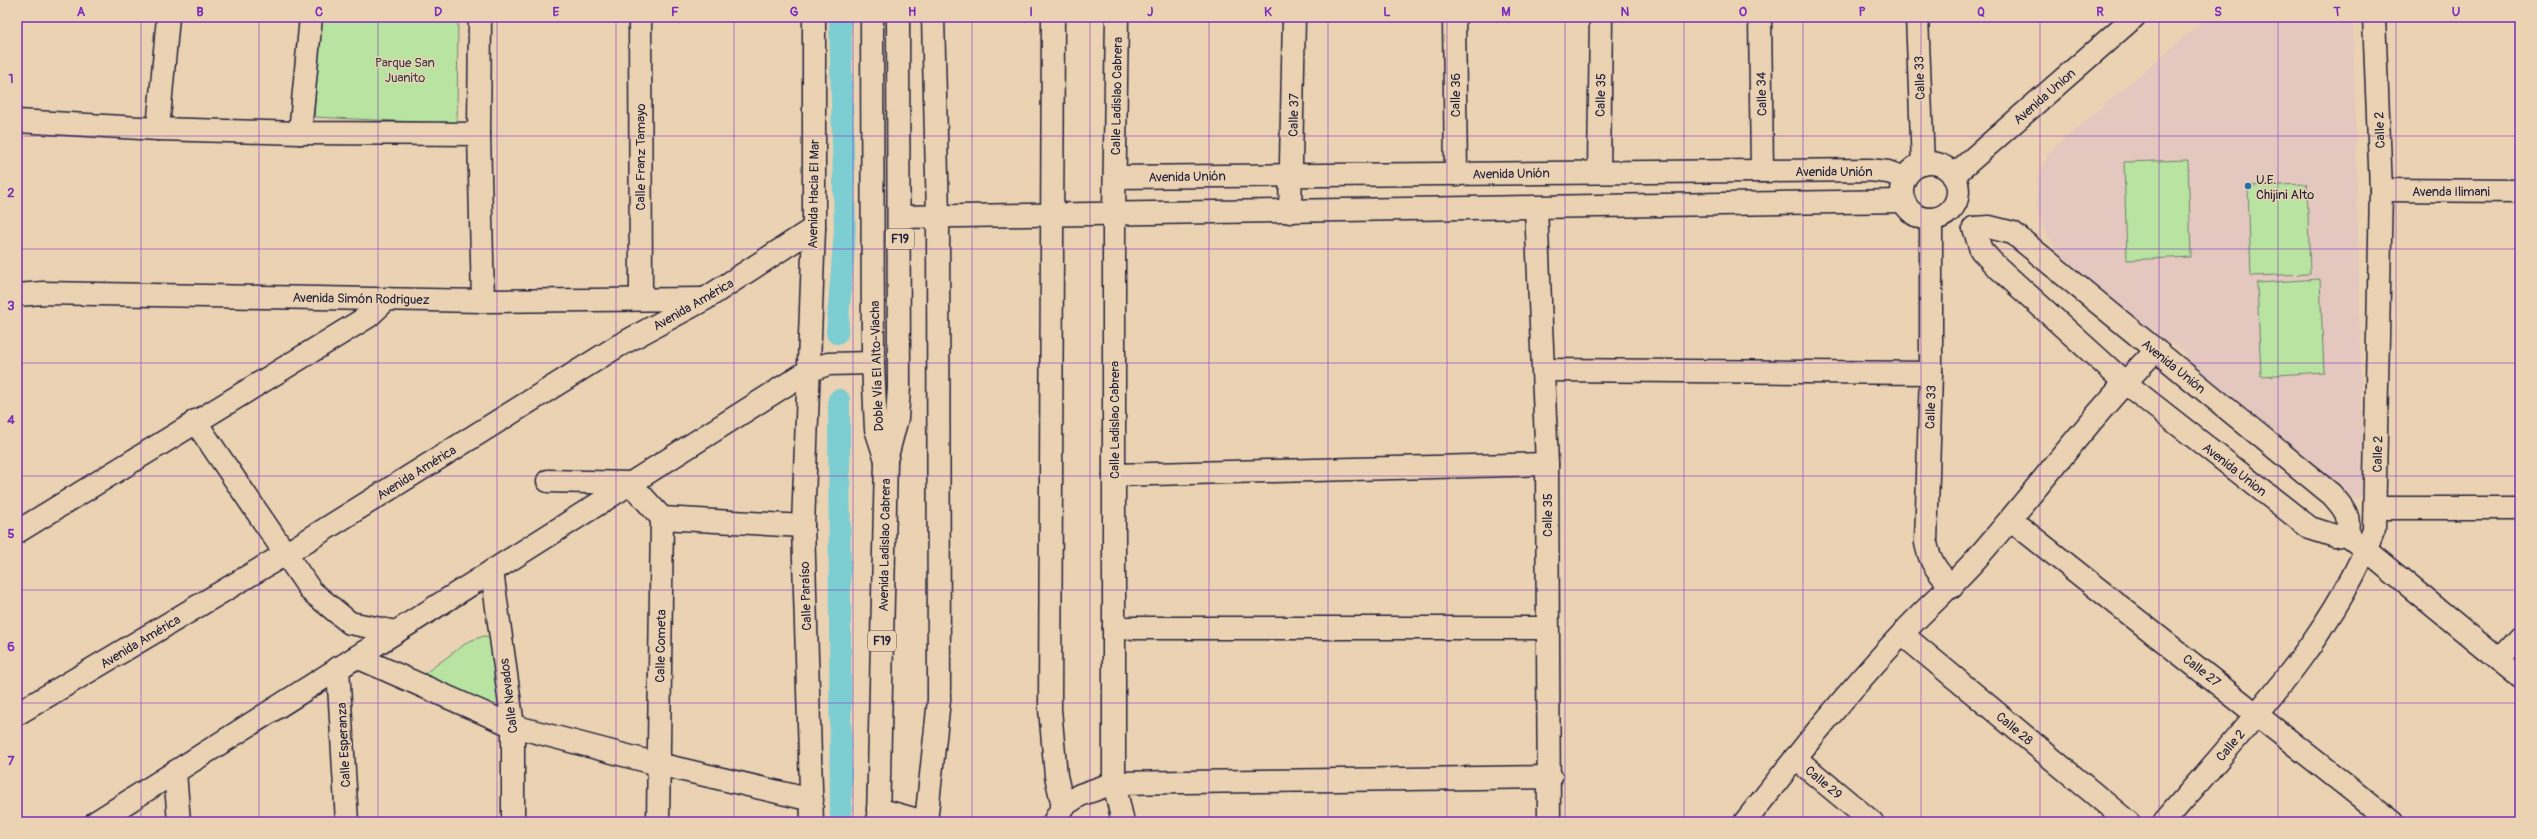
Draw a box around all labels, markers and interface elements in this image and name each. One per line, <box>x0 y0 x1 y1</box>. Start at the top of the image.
text: A <box>77 4 86 20</box>
text: B <box>196 4 204 20</box>
text: C <box>315 4 323 20</box>
text: D <box>434 4 442 20</box>
text: E <box>553 4 560 20</box>
text: F <box>671 4 679 20</box>
text: G <box>790 4 799 20</box>
text: H <box>908 4 916 20</box>
text: I <box>1029 4 1033 20</box>
text: J <box>1147 4 1153 20</box>
text: K <box>1264 4 1272 20</box>
text: L <box>1383 4 1391 20</box>
text: M <box>1501 4 1511 20</box>
text: N <box>1621 4 1630 20</box>
text: O <box>1739 4 1748 20</box>
text: P <box>1858 4 1866 20</box>
text: Q <box>1977 4 1985 20</box>
text: R <box>2096 4 2104 20</box>
text: S <box>2214 4 2222 20</box>
text: T <box>2332 4 2341 20</box>
text: U <box>2452 4 2461 20</box>
street label: Calle Ladislao Cabrera <box>1108 37 1126 155</box>
park label: Parque San Juanito <box>375 55 435 86</box>
street label: Calle 33 <box>1911 56 1929 100</box>
street label: Avenida Union <box>2010 65 2079 128</box>
text: 1 <box>8 71 14 87</box>
street label: Calle 34 <box>1754 71 1770 116</box>
street label: Calle 36 <box>1448 73 1464 117</box>
street label: Calle 35 <box>1593 73 1609 117</box>
street label: Calle 37 <box>1286 93 1302 137</box>
street label: Calle Franz Tamayo <box>633 103 649 211</box>
street label: Calle 2 <box>2371 111 2389 149</box>
street label: Avenida Hacia El Mar <box>805 139 823 249</box>
street label: Avenida Unión <box>1795 164 1873 180</box>
street label: Avenida Unión <box>1472 165 1550 183</box>
street label: Avenida Unión <box>1148 168 1226 186</box>
place label: U.E. Chijini Alto <box>2256 172 2314 203</box>
marker: U.E. Chijini Alto <box>2243 181 2253 191</box>
street label: Avenda Ilimani <box>2412 184 2490 200</box>
text: 2 <box>7 185 15 201</box>
road number: F19 <box>886 229 914 249</box>
street label: Avenida América <box>650 275 737 334</box>
street label: Avenida Simón Rodriguez <box>292 290 430 308</box>
text: 3 <box>7 298 15 314</box>
street label: Doble Vía El Alto-Viacha <box>867 300 887 432</box>
street label: Avenida Unión <box>2138 336 2208 397</box>
street label: Calle Ladislao Cabrera <box>1107 361 1123 479</box>
street label: Calle 33 <box>1922 385 1940 429</box>
text: 4 <box>7 412 15 428</box>
street label: Calle 2 <box>2370 435 2386 473</box>
street label: Avenida Union <box>2199 440 2270 500</box>
street label: Avenida América <box>374 442 459 504</box>
street label: Avenida Ladislao Cabrera <box>876 478 894 612</box>
street label: Calle 35 <box>1540 493 1556 537</box>
text: 5 <box>7 526 15 542</box>
street label: Calle Paraíso <box>797 561 815 631</box>
street label: Calle Cometa <box>652 609 670 683</box>
street label: Avenida América <box>97 612 184 672</box>
road number: F19 <box>868 631 896 651</box>
text: 6 <box>7 639 15 655</box>
street label: Calle 27 <box>2179 651 2224 691</box>
street label: Calle Nevados <box>496 657 522 734</box>
street label: Calle Esperanza <box>334 702 354 788</box>
street label: Calle 28 <box>1993 709 2036 749</box>
street label: Calle 2 <box>2213 726 2249 765</box>
text: 7 <box>8 753 15 769</box>
street label: Calle 29 <box>1802 763 1845 803</box>

